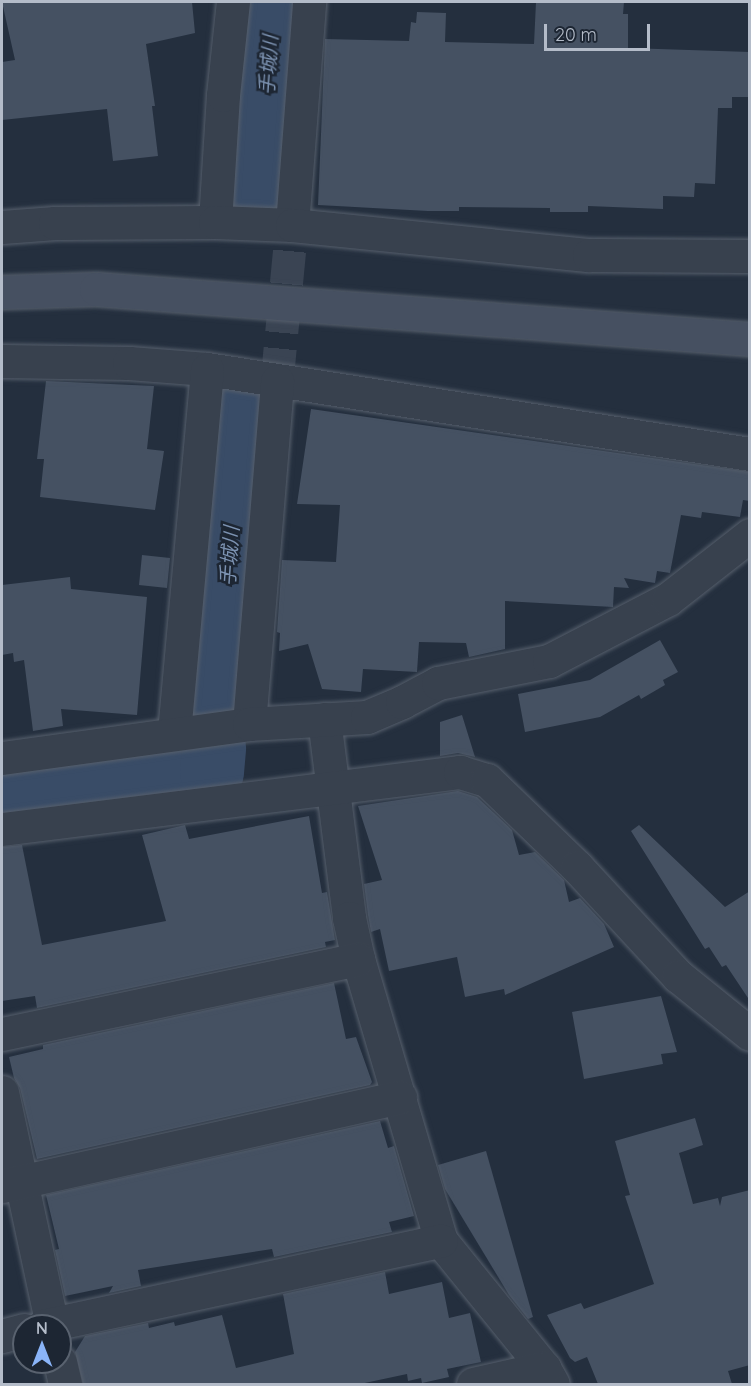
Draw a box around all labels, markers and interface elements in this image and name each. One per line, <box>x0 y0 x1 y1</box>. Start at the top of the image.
scale bar <box>547 12 654 50</box>
text: 20 m <box>555 23 597 46</box>
water label: 手城川 <box>254 34 282 96</box>
water label: 手城川 <box>215 525 243 587</box>
north arrow <box>12 1314 72 1374</box>
text: N <box>36 1318 48 1338</box>

